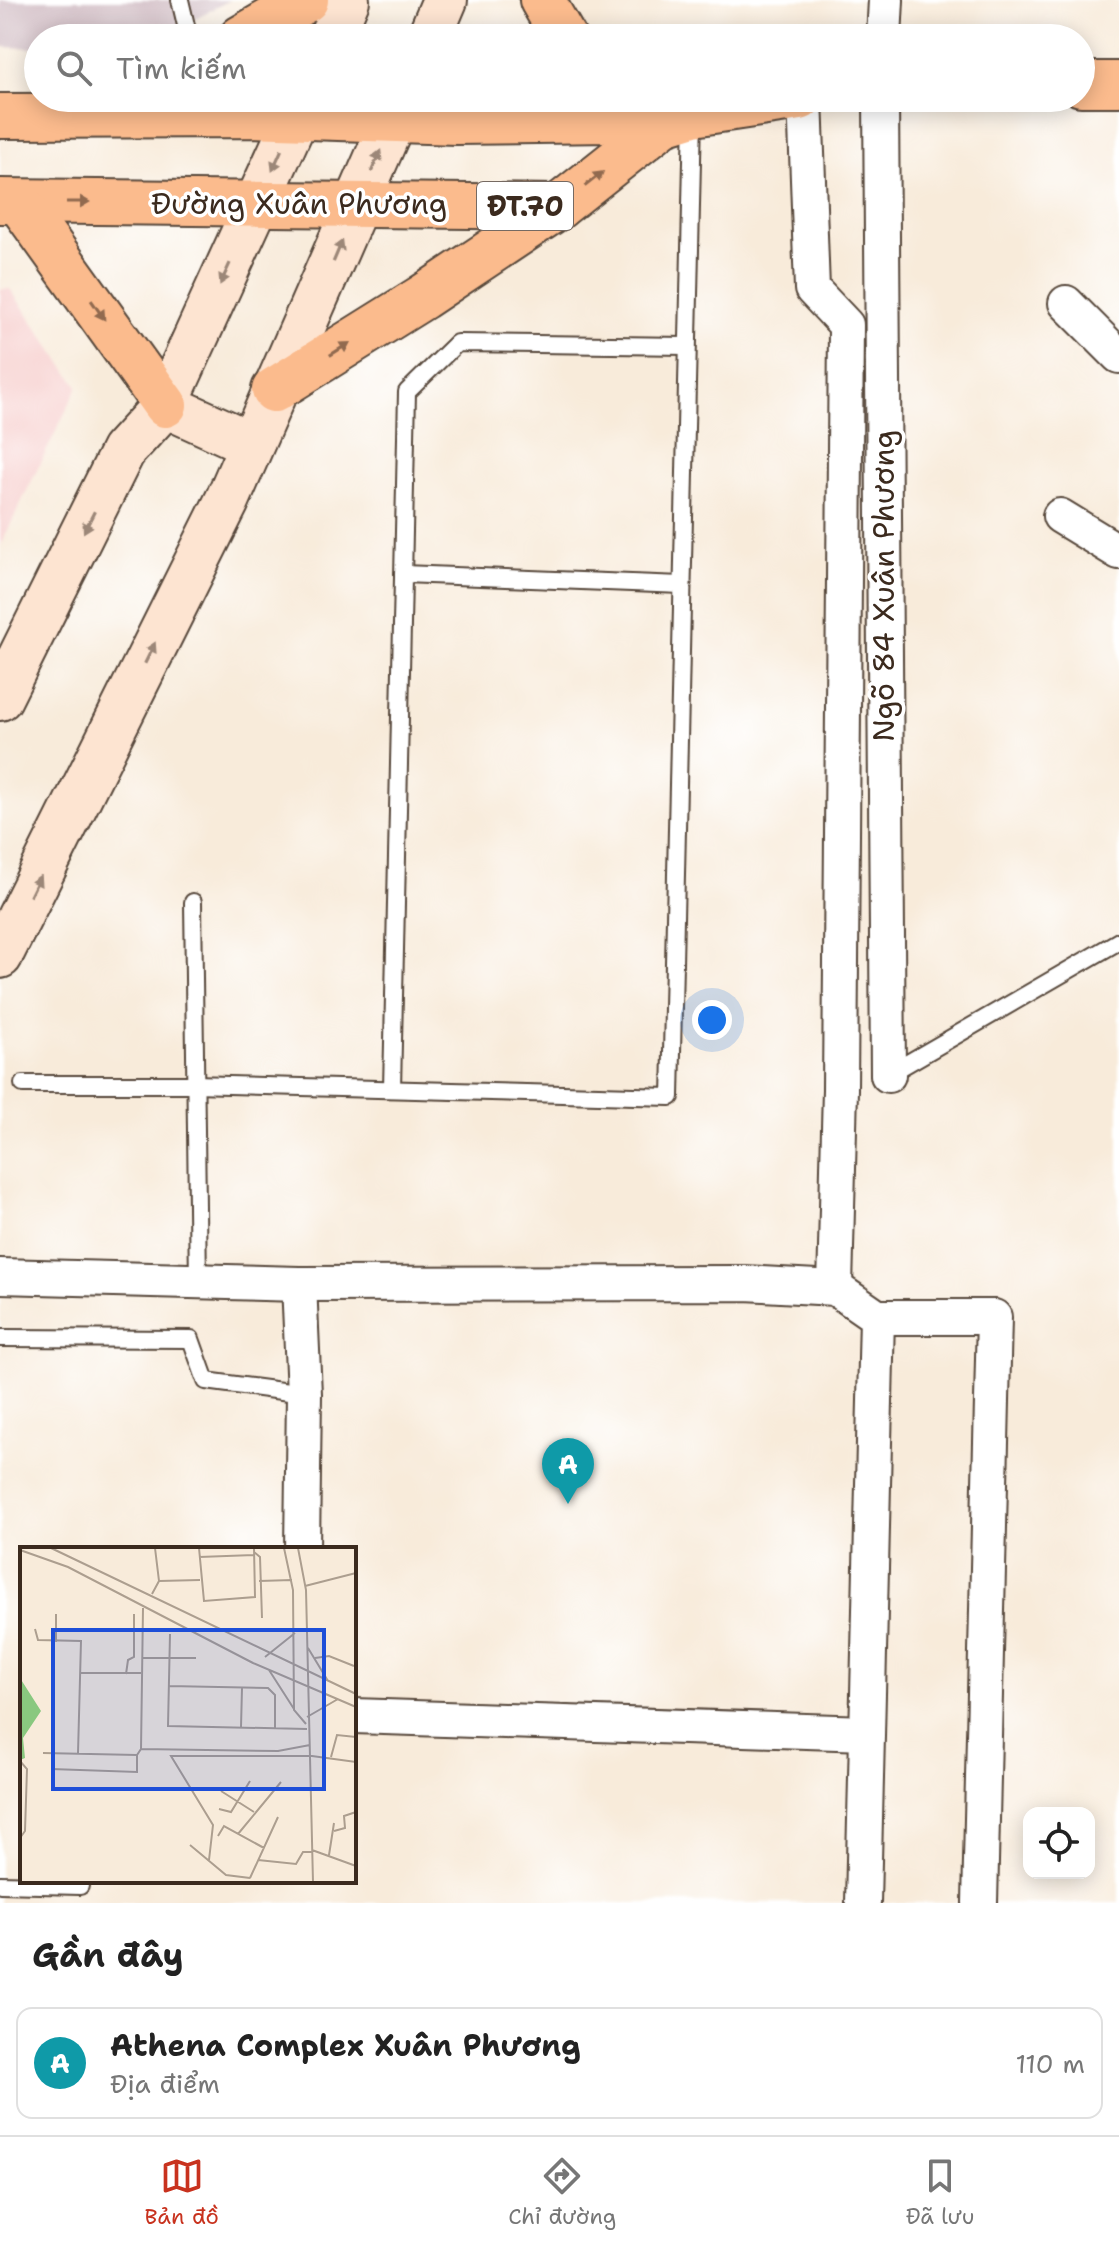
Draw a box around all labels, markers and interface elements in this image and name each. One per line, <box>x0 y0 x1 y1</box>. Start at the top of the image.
search box <box>24 24 1095 112</box>
icon: search <box>52 46 96 90</box>
text: Tìm kiếm <box>116 48 247 89</box>
one-way arrow <box>270 148 283 172</box>
one-way arrow <box>369 149 383 173</box>
one-way arrow <box>584 171 604 187</box>
road number: ĐT.70 <box>477 182 573 230</box>
street label: Đường Xuân Phương <box>151 183 447 224</box>
one-way arrow <box>66 196 91 209</box>
one-way arrow <box>332 239 345 263</box>
one-way arrow <box>218 263 231 286</box>
one-way arrow <box>90 299 105 320</box>
one-way arrow <box>329 343 351 357</box>
street label: Ngõ 84 Xuân Phương <box>863 430 904 742</box>
one-way arrow <box>82 510 96 533</box>
one-way arrow <box>143 641 157 664</box>
one-way arrow <box>28 874 41 897</box>
your location <box>692 1000 732 1040</box>
pin: A <box>542 1438 594 1504</box>
inset map <box>20 1547 356 1883</box>
map controls <box>1023 1807 1095 1879</box>
button: locate <box>1023 1807 1095 1879</box>
text: Gần đây <box>32 1932 184 1978</box>
text: Athena Complex Xuân Phương <box>110 2025 581 2066</box>
text: A <box>50 2046 70 2081</box>
text: 110 m <box>1015 2046 1085 2081</box>
text: Địa điểm <box>110 2066 220 2101</box>
tab: Bản đồ <box>145 2154 219 2231</box>
tab: Chỉ đường <box>508 2154 616 2231</box>
tab: Đã lưu <box>906 2154 974 2231</box>

